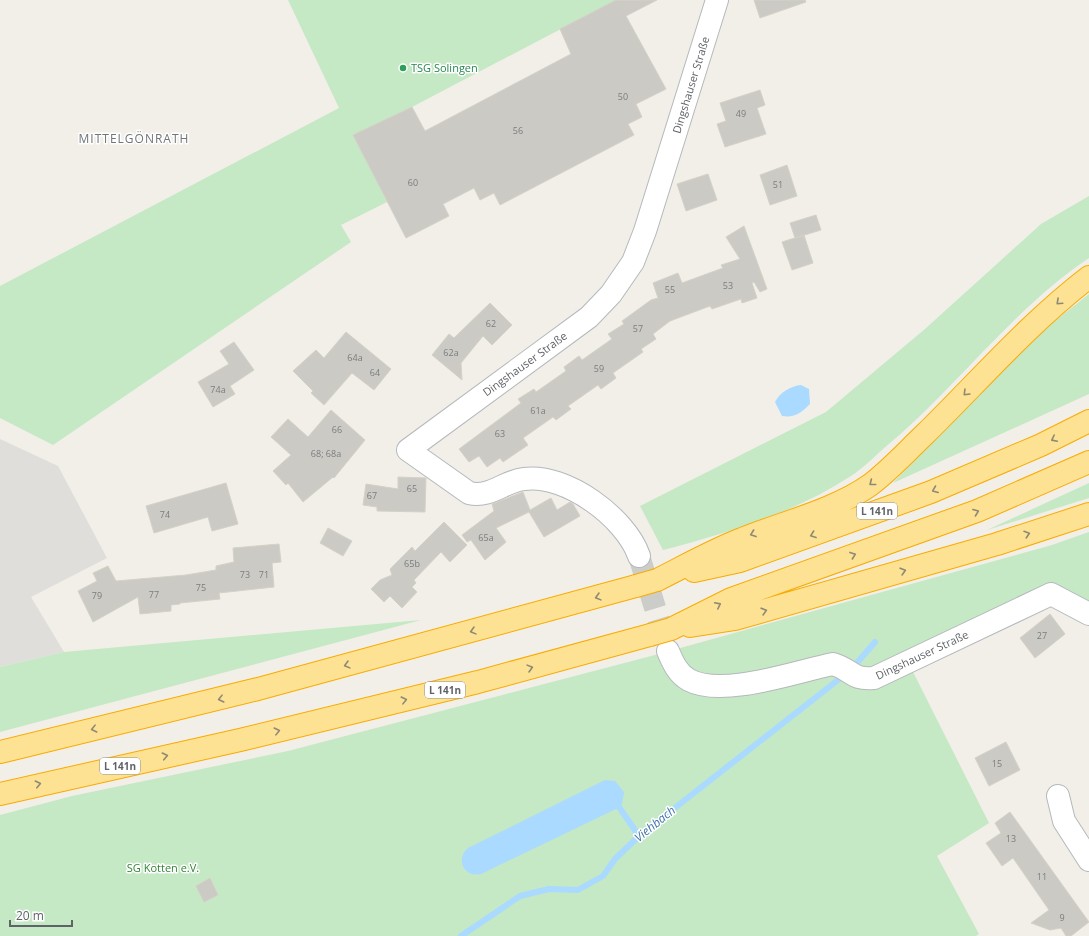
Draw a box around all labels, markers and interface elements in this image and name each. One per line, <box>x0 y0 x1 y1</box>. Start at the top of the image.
street label: Dingshauser Straße <box>669 35 712 135</box>
place label: TSG Solingen <box>411 60 478 75</box>
marker: TSG Solingen <box>398 63 408 73</box>
house number: 50 <box>618 90 628 103</box>
house number: 49 <box>736 107 746 120</box>
house number: 56 <box>513 124 523 137</box>
district label: MITTELGÖNRATH <box>79 130 189 147</box>
house number: 60 <box>408 176 418 189</box>
house number: 51 <box>773 178 783 191</box>
house number: 53 <box>723 279 733 292</box>
house number: 55 <box>665 283 675 296</box>
one-way arrow <box>1056 297 1064 305</box>
house number: 62 <box>486 317 496 330</box>
house number: 57 <box>633 322 643 335</box>
street label: Dingshauser Straße <box>480 328 570 399</box>
house number: 62a <box>443 346 459 359</box>
house number: 64a <box>347 351 363 364</box>
house number: 59 <box>594 362 604 375</box>
house number: 64 <box>370 366 380 379</box>
house number: 74a <box>210 383 226 396</box>
one-way arrow <box>963 389 971 396</box>
house number: 61a <box>530 404 546 417</box>
house number: 66 <box>332 423 342 436</box>
house number: 63 <box>495 427 505 440</box>
one-way arrow <box>1051 434 1058 442</box>
house number: 68; 68a <box>311 447 341 460</box>
one-way arrow <box>870 478 877 485</box>
house number: 65 <box>407 482 417 495</box>
one-way arrow <box>931 486 938 494</box>
house number: 67 <box>367 489 377 502</box>
road number: L 141n <box>857 503 897 519</box>
house number: 74 <box>160 508 170 521</box>
one-way arrow <box>972 508 979 516</box>
one-way arrow <box>750 530 757 538</box>
one-way arrow <box>809 530 816 538</box>
one-way arrow <box>1023 530 1030 539</box>
house number: 65a <box>478 531 494 544</box>
one-way arrow <box>850 552 857 560</box>
house number: 65b <box>404 557 420 570</box>
one-way arrow <box>899 567 906 576</box>
house number: 73 <box>240 568 250 581</box>
house number: 71 <box>259 568 269 581</box>
house number: 75 <box>196 581 206 594</box>
house number: 77 <box>149 588 159 601</box>
house number: 79 <box>92 589 102 602</box>
one-way arrow <box>595 592 602 601</box>
one-way arrow <box>714 602 722 610</box>
one-way arrow <box>761 607 767 615</box>
one-way arrow <box>469 626 476 635</box>
street label: Dingshauser Straße <box>873 626 971 683</box>
house number: 27 <box>1037 629 1047 642</box>
one-way arrow <box>344 660 351 669</box>
one-way arrow <box>526 664 533 673</box>
road number: L 141n <box>425 682 465 698</box>
one-way arrow <box>217 694 224 702</box>
one-way arrow <box>401 697 407 705</box>
one-way arrow <box>91 724 98 733</box>
one-way arrow <box>274 727 281 735</box>
one-way arrow <box>162 753 168 761</box>
house number: 15 <box>992 757 1002 770</box>
road number: L 141n <box>100 758 140 774</box>
one-way arrow <box>35 781 41 789</box>
water label: Viehbach <box>630 802 679 846</box>
house number: 13 <box>1006 832 1016 845</box>
park label: SG Kotten e.V. <box>127 860 199 875</box>
house number: 11 <box>1037 870 1047 883</box>
scale bar <box>10 902 72 928</box>
text: 20 m <box>16 907 44 924</box>
house number: 9 <box>1059 911 1065 924</box>

